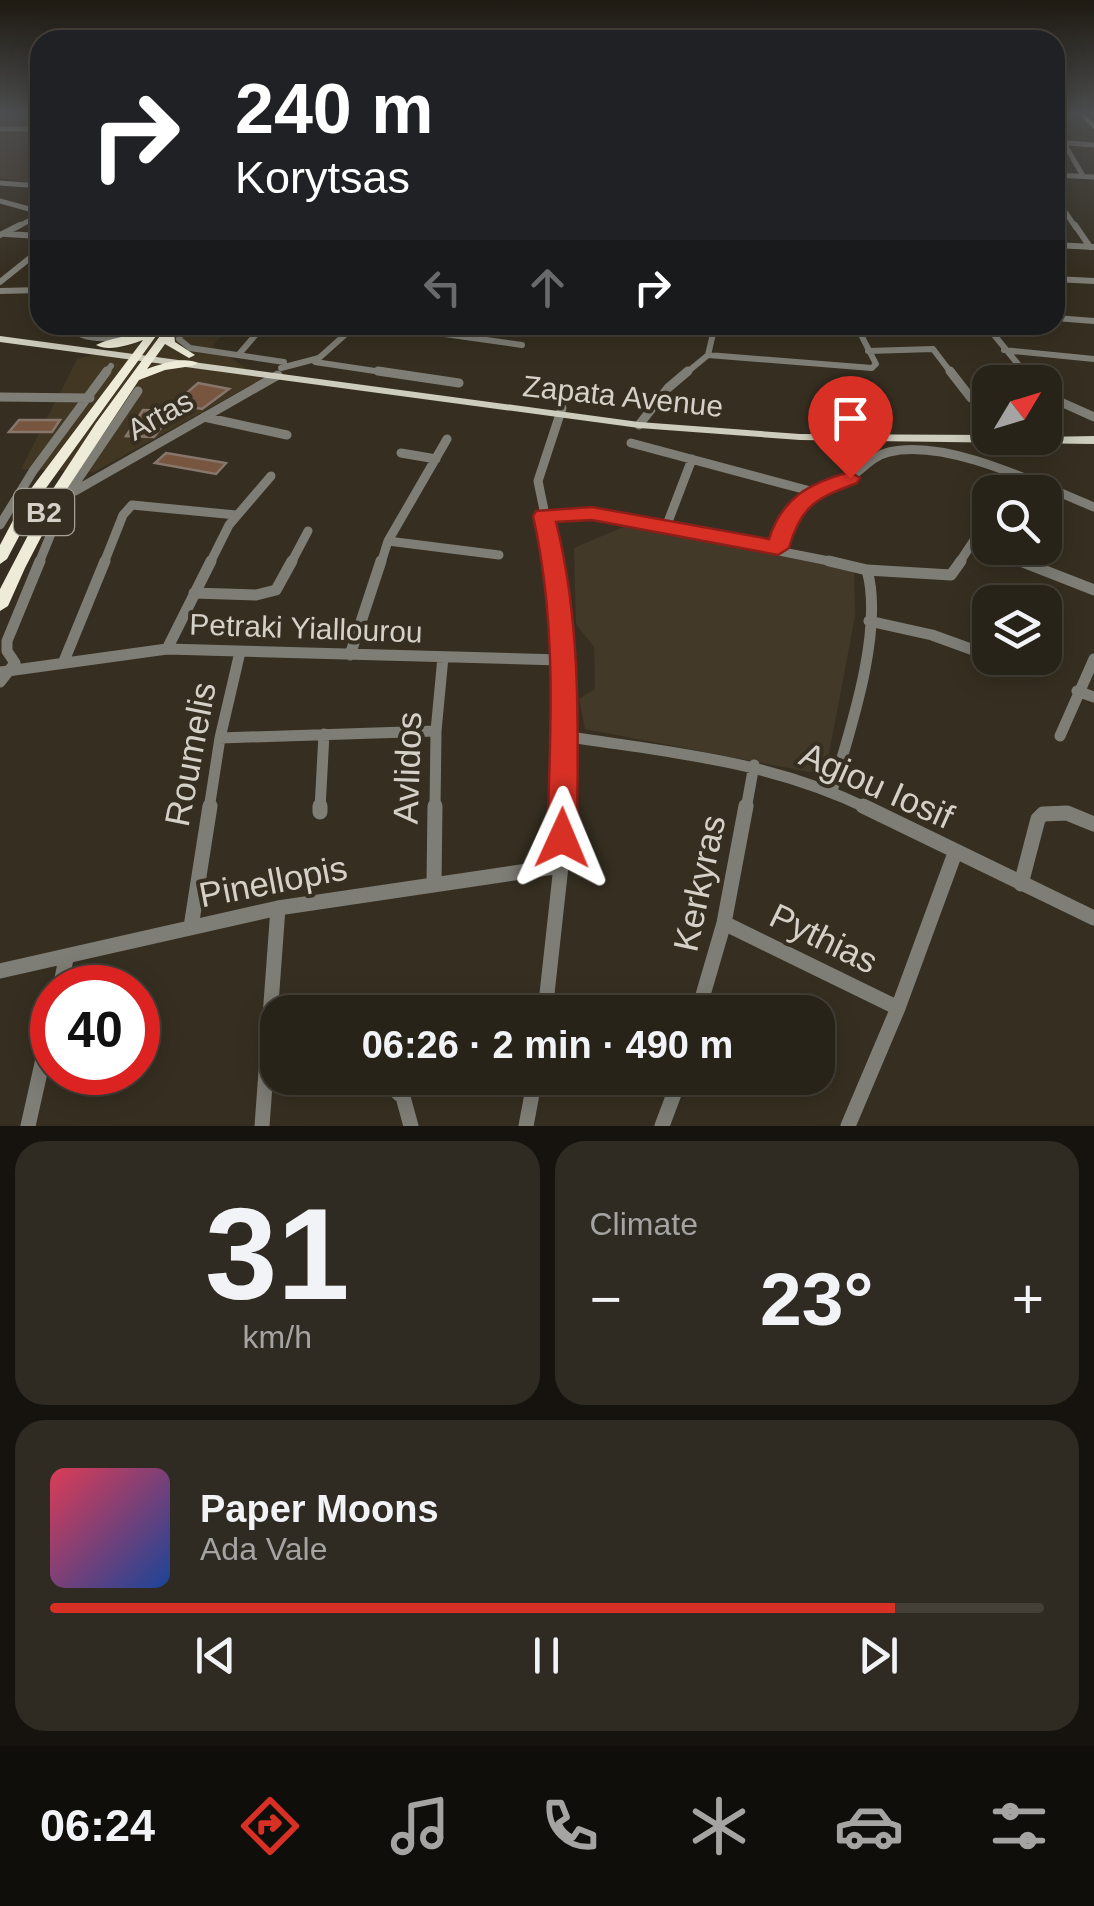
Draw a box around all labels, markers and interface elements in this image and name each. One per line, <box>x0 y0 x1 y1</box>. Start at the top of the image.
icon: right <box>70 70 200 200</box>
text: 240 m <box>235 70 433 148</box>
text: Korytsas <box>235 152 410 203</box>
icon: left <box>415 260 470 315</box>
icon: ahead <box>520 260 575 315</box>
icon: right <box>625 260 680 315</box>
north arrow <box>972 365 1062 455</box>
map controls <box>972 365 1062 675</box>
street label: Zapata Avenue <box>521 369 725 423</box>
pin <box>808 376 893 479</box>
street label: Artas <box>121 384 199 446</box>
icon: arrive <box>823 391 878 446</box>
button: search <box>972 475 1062 565</box>
road number: B2 <box>14 489 74 535</box>
button: layers <box>972 585 1062 675</box>
street label: Petraki Yiallourou <box>189 607 423 649</box>
street label: Roumelis <box>157 679 223 829</box>
street label: Avlidos <box>386 711 428 825</box>
street label: Agiou Iosif <box>794 734 960 836</box>
position arrow <box>510 786 614 890</box>
street label: Kerkyras <box>666 811 732 955</box>
street label: Pinellopis <box>196 848 350 914</box>
street label: Pythias <box>764 895 884 981</box>
speed limit sign: 40 <box>30 965 160 1095</box>
text: 06:26 · 2 min · 490 m <box>362 1024 733 1066</box>
text: 31 <box>205 1181 350 1327</box>
text: Climate <box>590 1206 698 1242</box>
text: 23° <box>760 1257 873 1341</box>
text: − <box>590 1268 622 1330</box>
text: + <box>1012 1268 1044 1330</box>
text: km/h <box>243 1319 312 1355</box>
text: Paper Moons <box>200 1488 439 1530</box>
text: Ada Vale <box>200 1531 328 1567</box>
icon: previous <box>188 1628 243 1683</box>
icon: pause <box>519 1628 574 1683</box>
icon: next <box>851 1628 906 1683</box>
icon: directions <box>235 1791 305 1861</box>
icon: music <box>385 1791 455 1861</box>
icon: phone <box>535 1791 605 1861</box>
icon: climate <box>684 1791 754 1861</box>
icon: car <box>834 1791 904 1861</box>
icon: filters <box>984 1791 1054 1861</box>
text: 06:24 <box>40 1800 155 1851</box>

